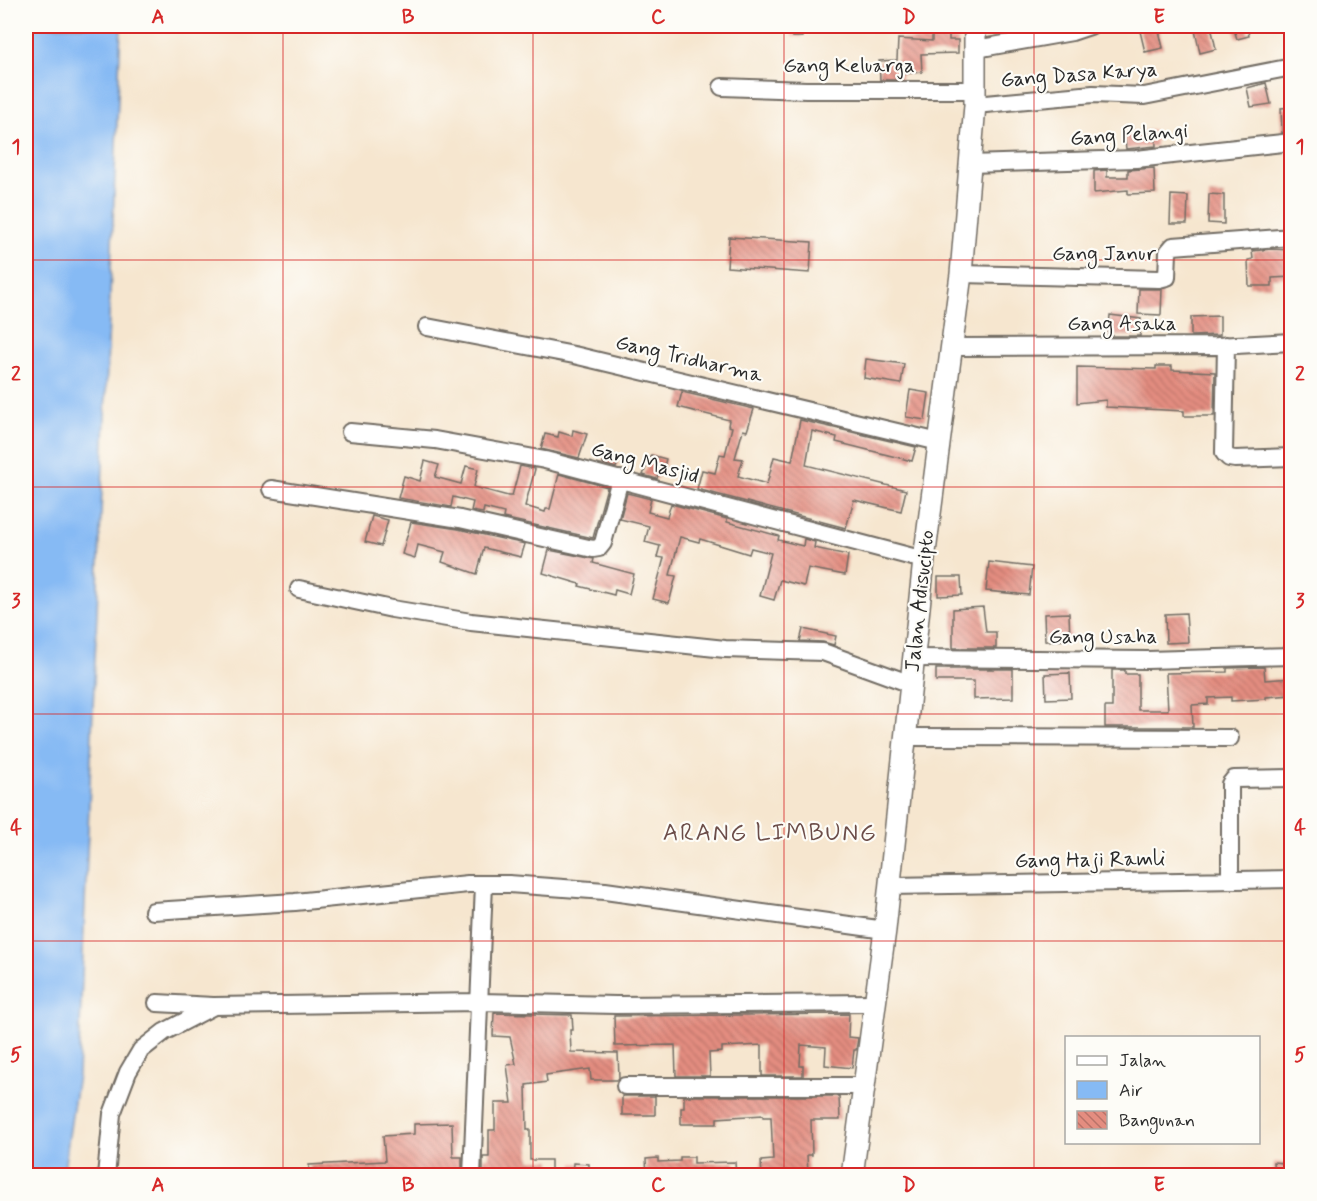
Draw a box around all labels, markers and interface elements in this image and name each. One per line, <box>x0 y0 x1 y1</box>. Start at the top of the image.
text: A <box>151 4 165 31</box>
text: B <box>402 4 415 31</box>
text: C <box>651 4 666 31</box>
text: D <box>902 4 916 31</box>
text: E <box>1153 4 1165 31</box>
street label: Gang Keluarga <box>783 52 915 81</box>
street label: Gang Dasa Karya <box>1000 56 1159 95</box>
street label: Gang Pelangi <box>1069 117 1189 154</box>
text: 1 <box>12 134 20 161</box>
text: 1 <box>1296 134 1304 161</box>
street label: Gang Janur <box>1052 240 1156 269</box>
street label: Gang Asaka <box>1067 310 1177 339</box>
street label: Gang Tridharma <box>613 328 766 391</box>
text: 2 <box>11 361 21 388</box>
text: 2 <box>1295 361 1305 388</box>
street label: Gang Masjid <box>588 435 702 492</box>
street label: Jalan Adisucipto <box>899 528 941 674</box>
text: 3 <box>11 588 21 615</box>
text: 3 <box>1295 588 1305 615</box>
street label: Gang Usaha <box>1049 623 1157 652</box>
text: 4 <box>10 815 22 842</box>
text: 4 <box>1294 815 1306 842</box>
district label: ARANG LIMBUNG <box>663 818 877 849</box>
street label: Gang Haji Ramli <box>1014 845 1166 876</box>
legend <box>1065 1036 1260 1144</box>
text: 5 <box>10 1042 22 1069</box>
text: 5 <box>1294 1042 1306 1069</box>
text: Jalan <box>1119 1049 1166 1073</box>
text: Air <box>1119 1079 1143 1103</box>
text: Bangunan <box>1119 1109 1195 1134</box>
text: A <box>151 1172 165 1199</box>
text: B <box>402 1172 415 1199</box>
text: C <box>651 1172 666 1199</box>
text: D <box>902 1172 916 1199</box>
text: E <box>1153 1172 1165 1199</box>

